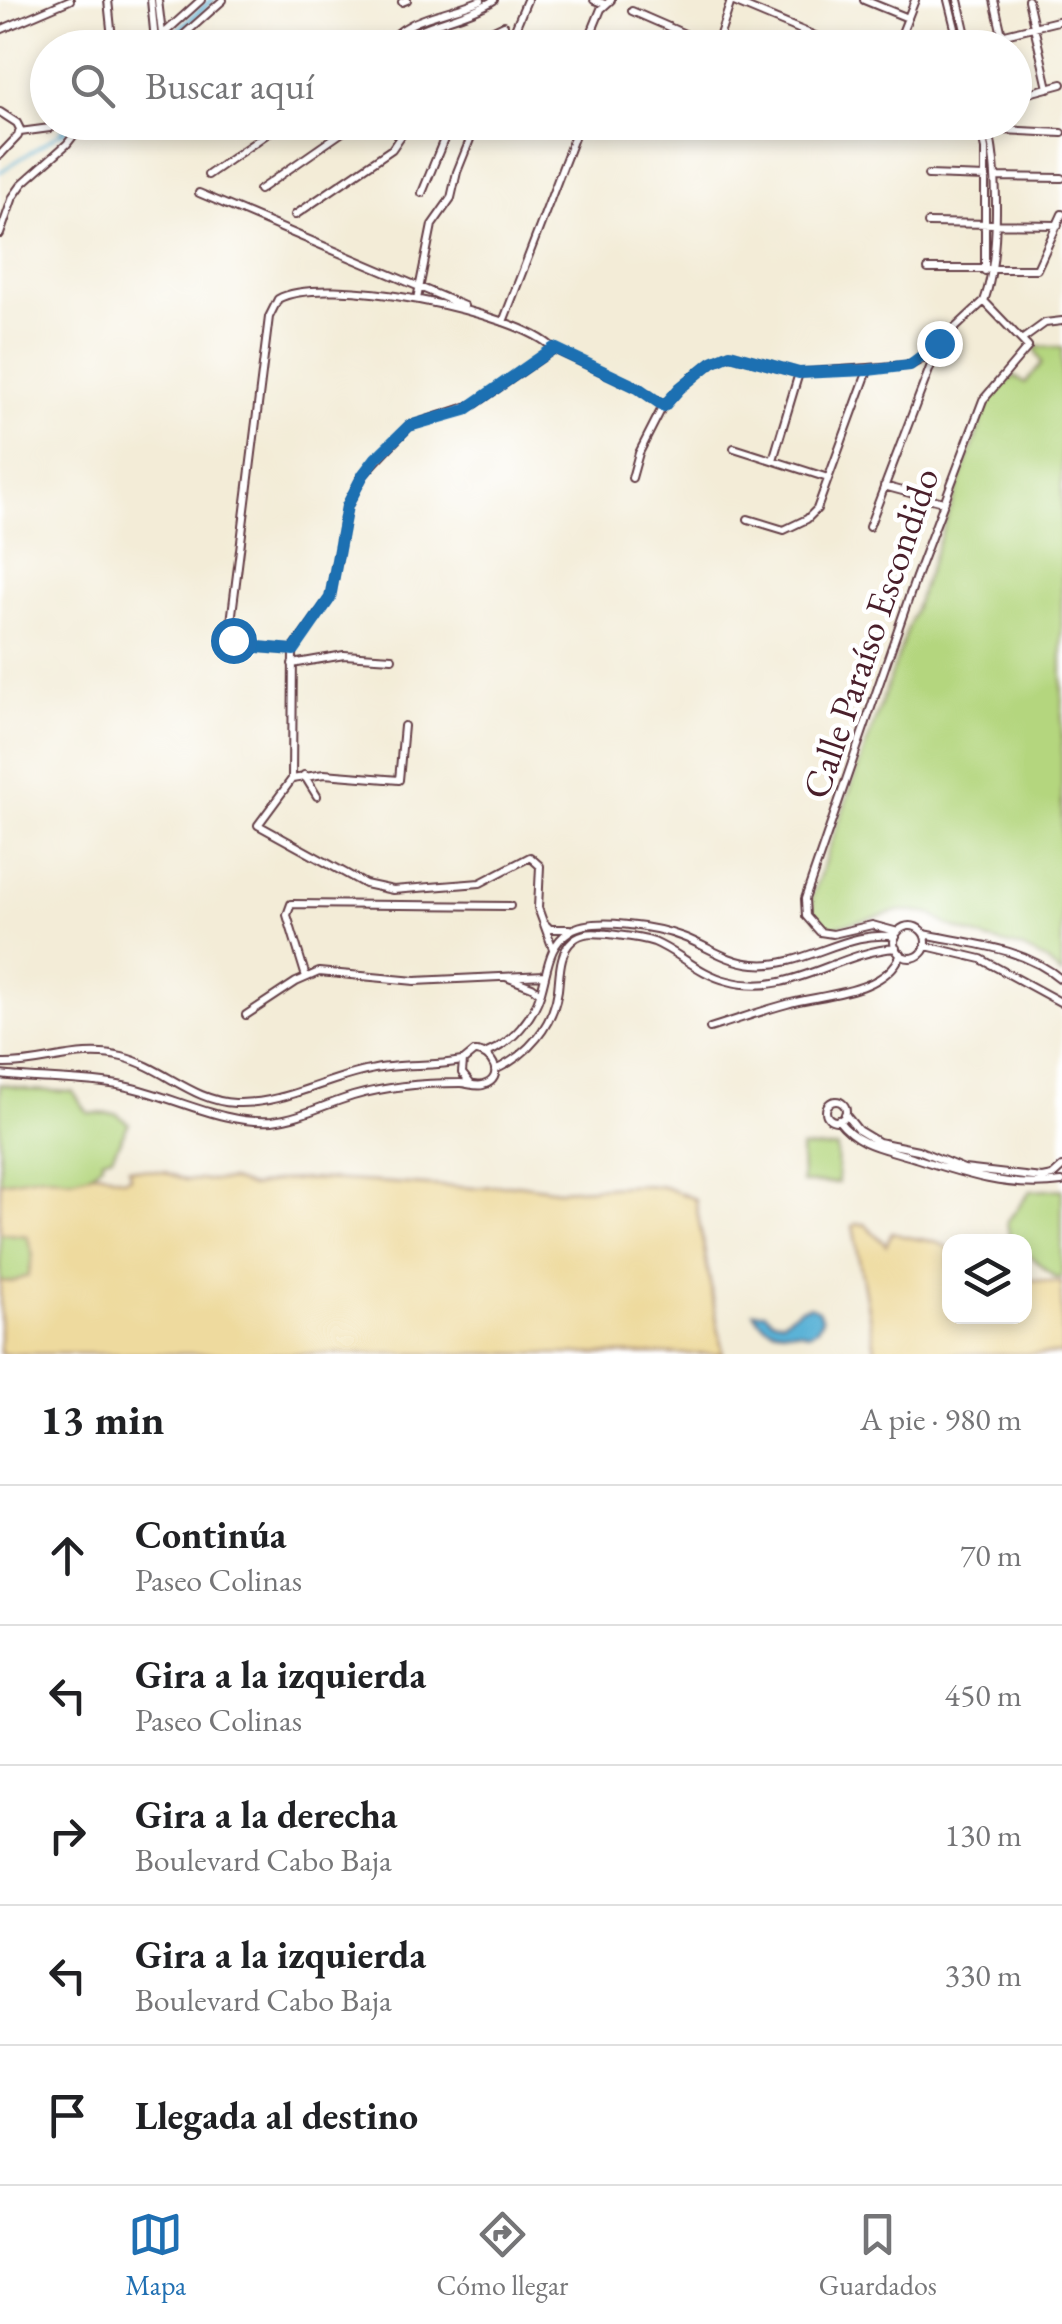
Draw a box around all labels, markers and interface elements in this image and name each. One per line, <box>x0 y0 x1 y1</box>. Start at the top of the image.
search box <box>30 30 1032 140</box>
icon: search <box>65 58 120 113</box>
text: Buscar aquí <box>145 61 314 110</box>
route end <box>917 321 963 367</box>
street label: Calle Paraíso Escondido <box>790 461 950 805</box>
route start <box>211 618 257 664</box>
map controls <box>942 1234 1032 1324</box>
button: layers <box>942 1234 1032 1324</box>
text: 13 min <box>40 1392 164 1447</box>
text: A pie · 980 m <box>860 1398 1022 1440</box>
text: Continúa <box>135 1510 287 1559</box>
icon: ahead <box>40 1528 95 1583</box>
text: 70 m <box>960 1534 1022 1576</box>
text: Paseo Colinas <box>135 1559 302 1601</box>
text: Gira a la izquierda <box>135 1650 426 1699</box>
icon: left <box>40 1668 95 1723</box>
text: 450 m <box>945 1674 1022 1716</box>
text: Paseo Colinas <box>135 1699 302 1741</box>
text: Gira a la derecha <box>135 1790 398 1839</box>
icon: right <box>40 1808 95 1863</box>
text: 130 m <box>945 1814 1022 1856</box>
text: Boulevard Cabo Baja <box>135 1839 392 1881</box>
text: Gira a la izquierda <box>135 1930 426 1979</box>
icon: left <box>40 1948 95 2003</box>
text: 330 m <box>945 1954 1022 1996</box>
text: Boulevard Cabo Baja <box>135 1979 392 2021</box>
icon: arrive <box>40 2088 95 2143</box>
text: Llegada al destino <box>135 2091 418 2140</box>
tab: Mapa <box>125 2207 186 2303</box>
tab: Cómo llegar <box>436 2207 568 2303</box>
tab: Guardados <box>819 2207 937 2303</box>

